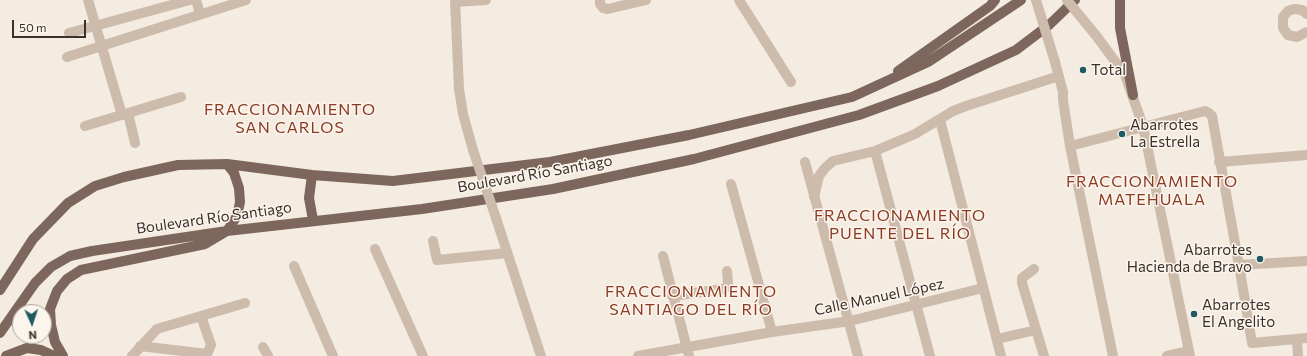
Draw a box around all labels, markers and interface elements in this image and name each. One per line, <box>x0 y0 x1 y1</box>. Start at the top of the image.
scale bar <box>14 12 88 38</box>
text: 50 m <box>19 20 47 34</box>
place label: Total <box>1091 61 1126 79</box>
marker: Total <box>1078 65 1088 75</box>
district label: FRACCIONAMIENTO SAN CARLOS <box>204 100 376 138</box>
place label: Abarrotes La Estrella <box>1130 116 1200 151</box>
marker: Abarrotes La Estrella <box>1117 129 1127 139</box>
street label: Boulevard Río Santiago <box>456 152 614 196</box>
district label: FRACCIONAMIENTO MATEHUALA <box>1066 172 1238 210</box>
street label: Boulevard Río Santiago <box>135 198 293 238</box>
district label: FRACCIONAMIENTO PUENTE DEL RÍO <box>814 206 986 244</box>
place label: Abarrotes Hacienda de Bravo <box>1127 241 1252 276</box>
marker: Abarrotes Hacienda de Bravo <box>1255 254 1265 264</box>
street label: Calle Manuel López <box>813 274 945 320</box>
district label: FRACCIONAMIENTO SANTIAGO DEL RÍO <box>605 282 777 320</box>
place label: Abarrotes El Angelito <box>1202 296 1275 331</box>
north arrow <box>12 304 52 344</box>
marker: Abarrotes El Angelito <box>1189 309 1199 319</box>
text: N <box>28 329 37 342</box>

